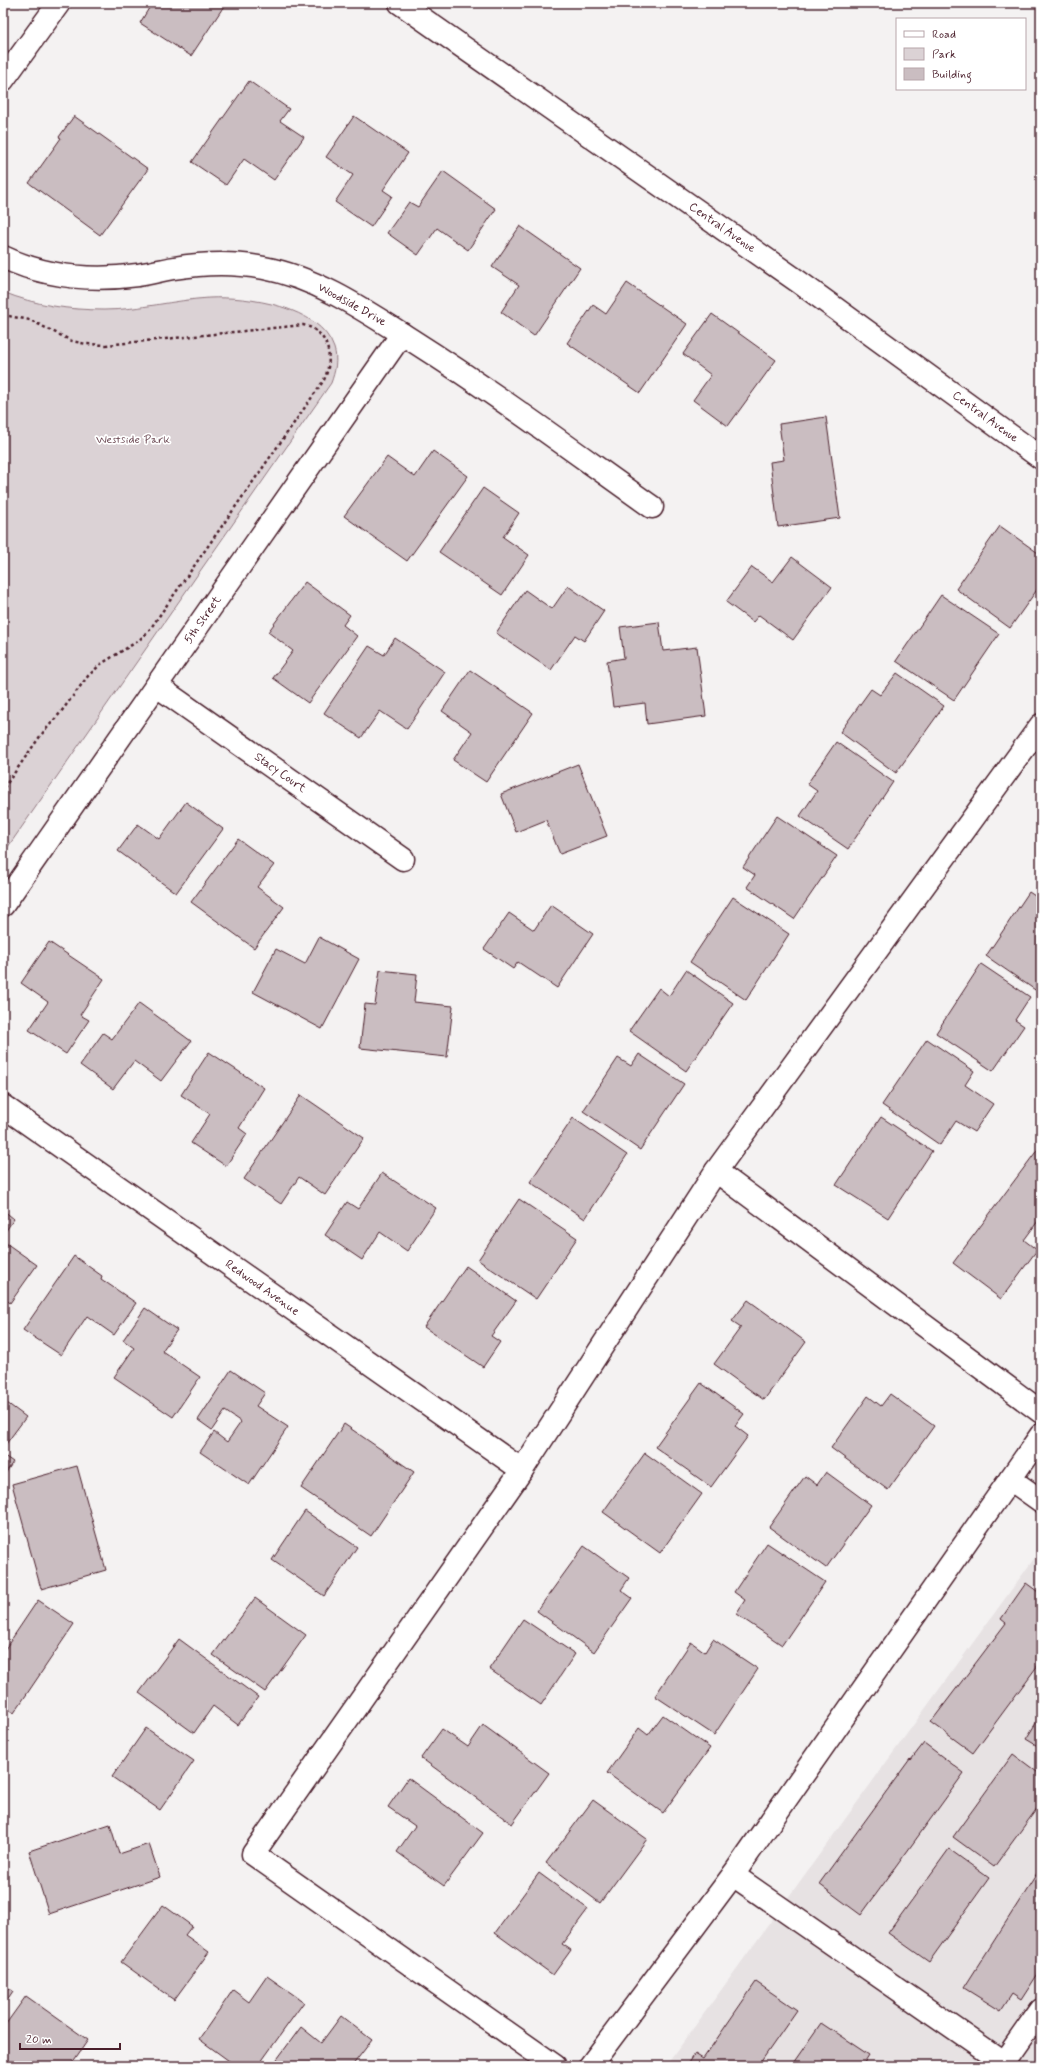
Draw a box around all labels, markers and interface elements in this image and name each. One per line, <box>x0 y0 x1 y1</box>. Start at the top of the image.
legend <box>896 18 1026 90</box>
text: Road <box>932 27 956 43</box>
text: Park <box>932 47 956 63</box>
text: Building <box>932 67 972 84</box>
street label: Central Avenue <box>685 199 759 257</box>
street label: Woodside Drive <box>315 280 389 331</box>
street label: Central Avenue <box>949 388 1022 447</box>
park label: Westside Park <box>96 432 170 448</box>
street label: 5th Street <box>181 593 225 647</box>
street label: Stacy Court <box>251 749 309 797</box>
street label: Redwood Avenue <box>222 1256 302 1320</box>
scale bar <box>20 2025 120 2051</box>
text: 20 m <box>26 2032 52 2048</box>

